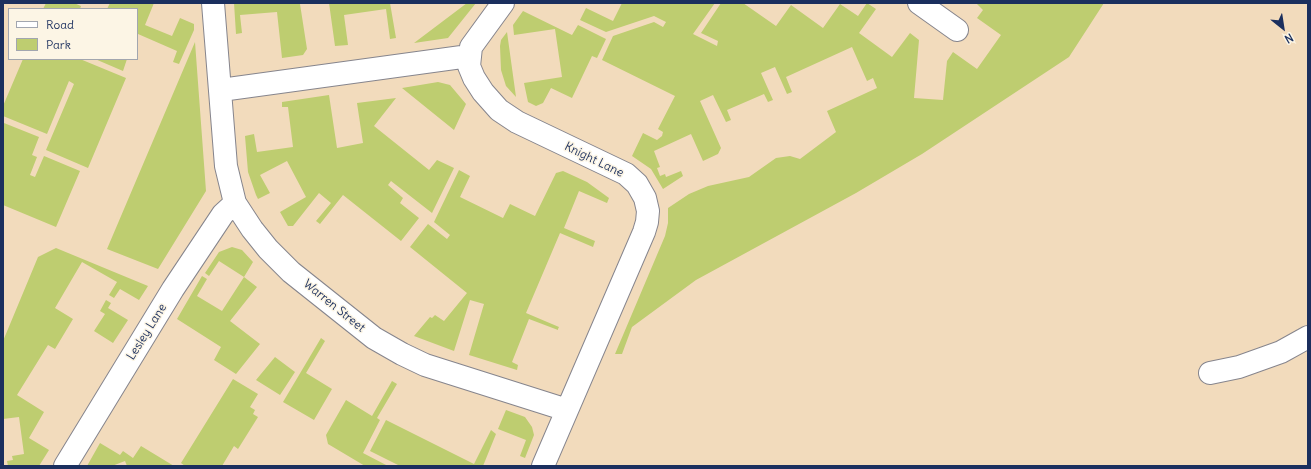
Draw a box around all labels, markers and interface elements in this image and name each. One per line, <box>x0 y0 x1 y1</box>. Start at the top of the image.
legend <box>8 8 138 60</box>
north arrow <box>1263 8 1303 48</box>
text: Road <box>46 17 74 32</box>
text: N <box>1282 30 1296 46</box>
text: Park <box>46 37 71 52</box>
street label: Knight Lane <box>562 139 626 181</box>
street label: Warren Street <box>300 277 368 335</box>
street label: Lesley Lane <box>124 301 170 363</box>

